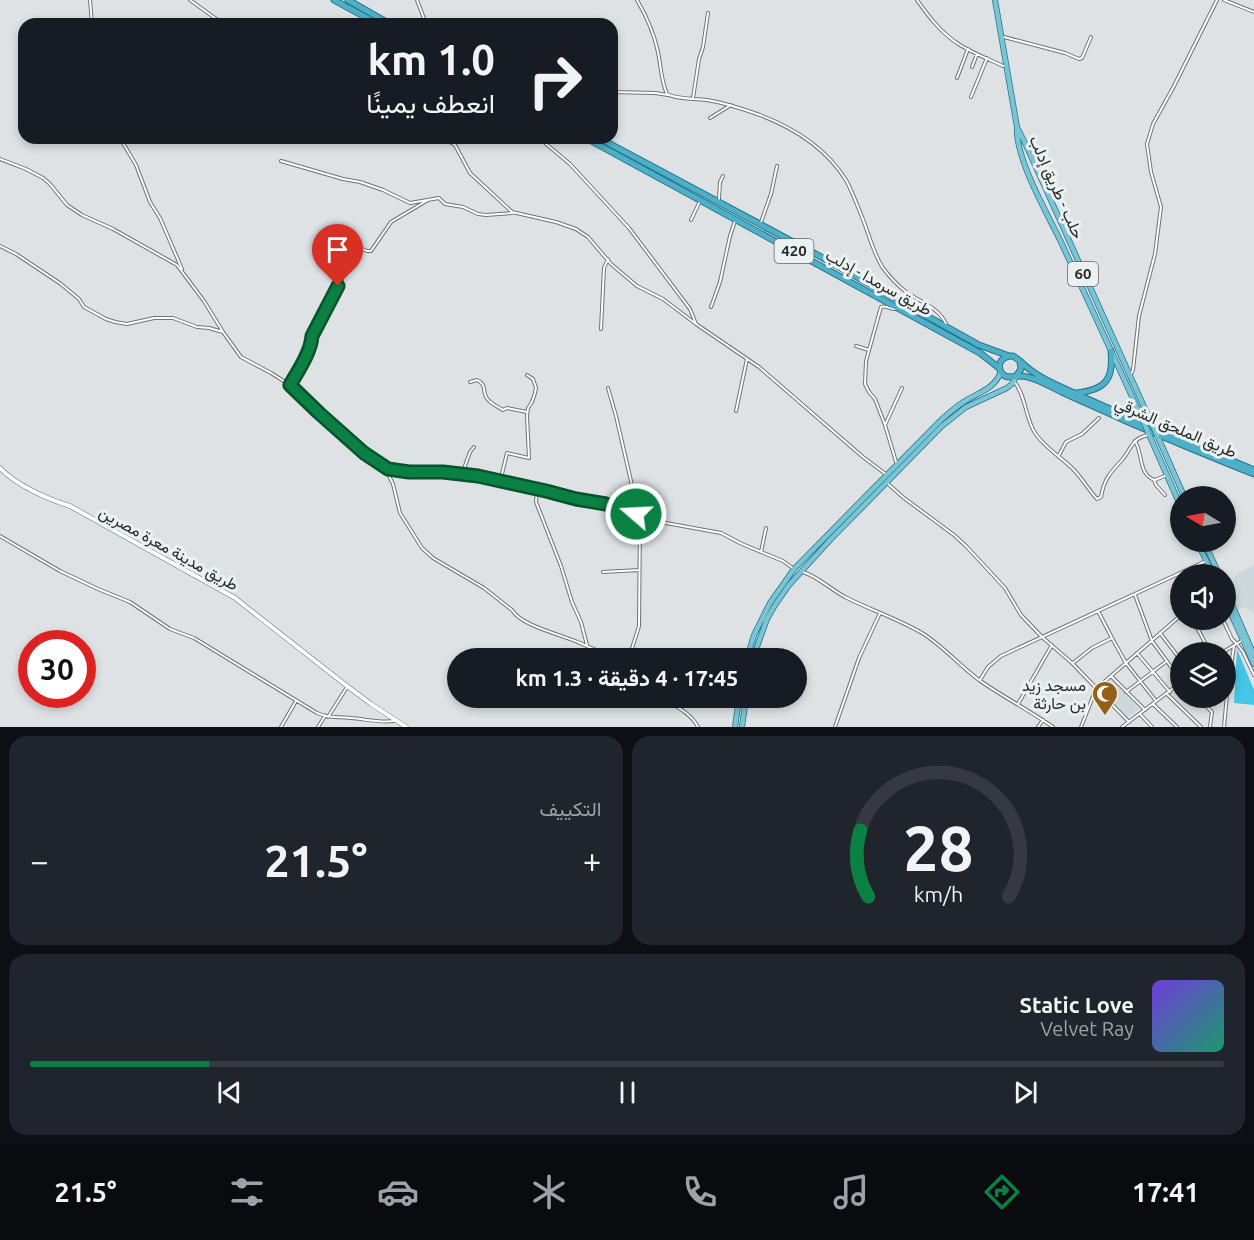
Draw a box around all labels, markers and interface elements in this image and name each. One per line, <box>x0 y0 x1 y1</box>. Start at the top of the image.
text: 1.0 km <box>368 36 495 83</box>
icon: right <box>516 42 594 120</box>
text: انعطف يمينًا <box>366 88 495 118</box>
street label: حلب - طريق إدلب <box>1024 133 1088 242</box>
pin <box>312 224 363 286</box>
icon: arrive <box>321 233 354 266</box>
road number: 420 <box>774 239 814 263</box>
street label: طريق سرمدا - إدلب <box>822 245 935 320</box>
road number: 60 <box>1068 262 1098 286</box>
street label: طريق الملحق الشرقي <box>1111 393 1240 465</box>
position arrow <box>604 482 668 546</box>
north arrow <box>1170 486 1236 552</box>
map controls <box>1170 486 1236 708</box>
street label: طريق مدينة معرة مصرين <box>95 502 242 595</box>
button: sound <box>1170 564 1236 630</box>
speed limit sign: 30 <box>18 630 96 708</box>
button: layers <box>1170 642 1236 708</box>
text: 17:45 · 4 دقيقة · 1.3 km <box>515 665 739 690</box>
place label: مسجد زيد بن حارثة <box>1022 676 1086 714</box>
mosque icon: مسجد زيد بن حارثة <box>1090 679 1120 717</box>
text: التكييف <box>539 797 602 820</box>
text: 28 <box>903 813 973 883</box>
text: 21.5° <box>264 835 367 886</box>
text: − <box>30 842 49 879</box>
text: + <box>583 842 601 879</box>
text: km/h <box>913 883 963 907</box>
text: Static Love <box>1020 992 1134 1017</box>
text: Velvet Ray <box>1040 1017 1134 1040</box>
icon: previous <box>213 1076 246 1109</box>
icon: pause <box>611 1076 644 1109</box>
icon: next <box>1009 1076 1042 1109</box>
icon: filters <box>226 1171 268 1213</box>
icon: car <box>377 1171 419 1213</box>
icon: climate <box>528 1171 570 1213</box>
icon: phone <box>679 1171 721 1213</box>
icon: music <box>830 1171 872 1213</box>
icon: directions <box>981 1171 1023 1213</box>
text: 21.5° <box>55 1177 116 1207</box>
text: 17:41 <box>1132 1177 1199 1207</box>

